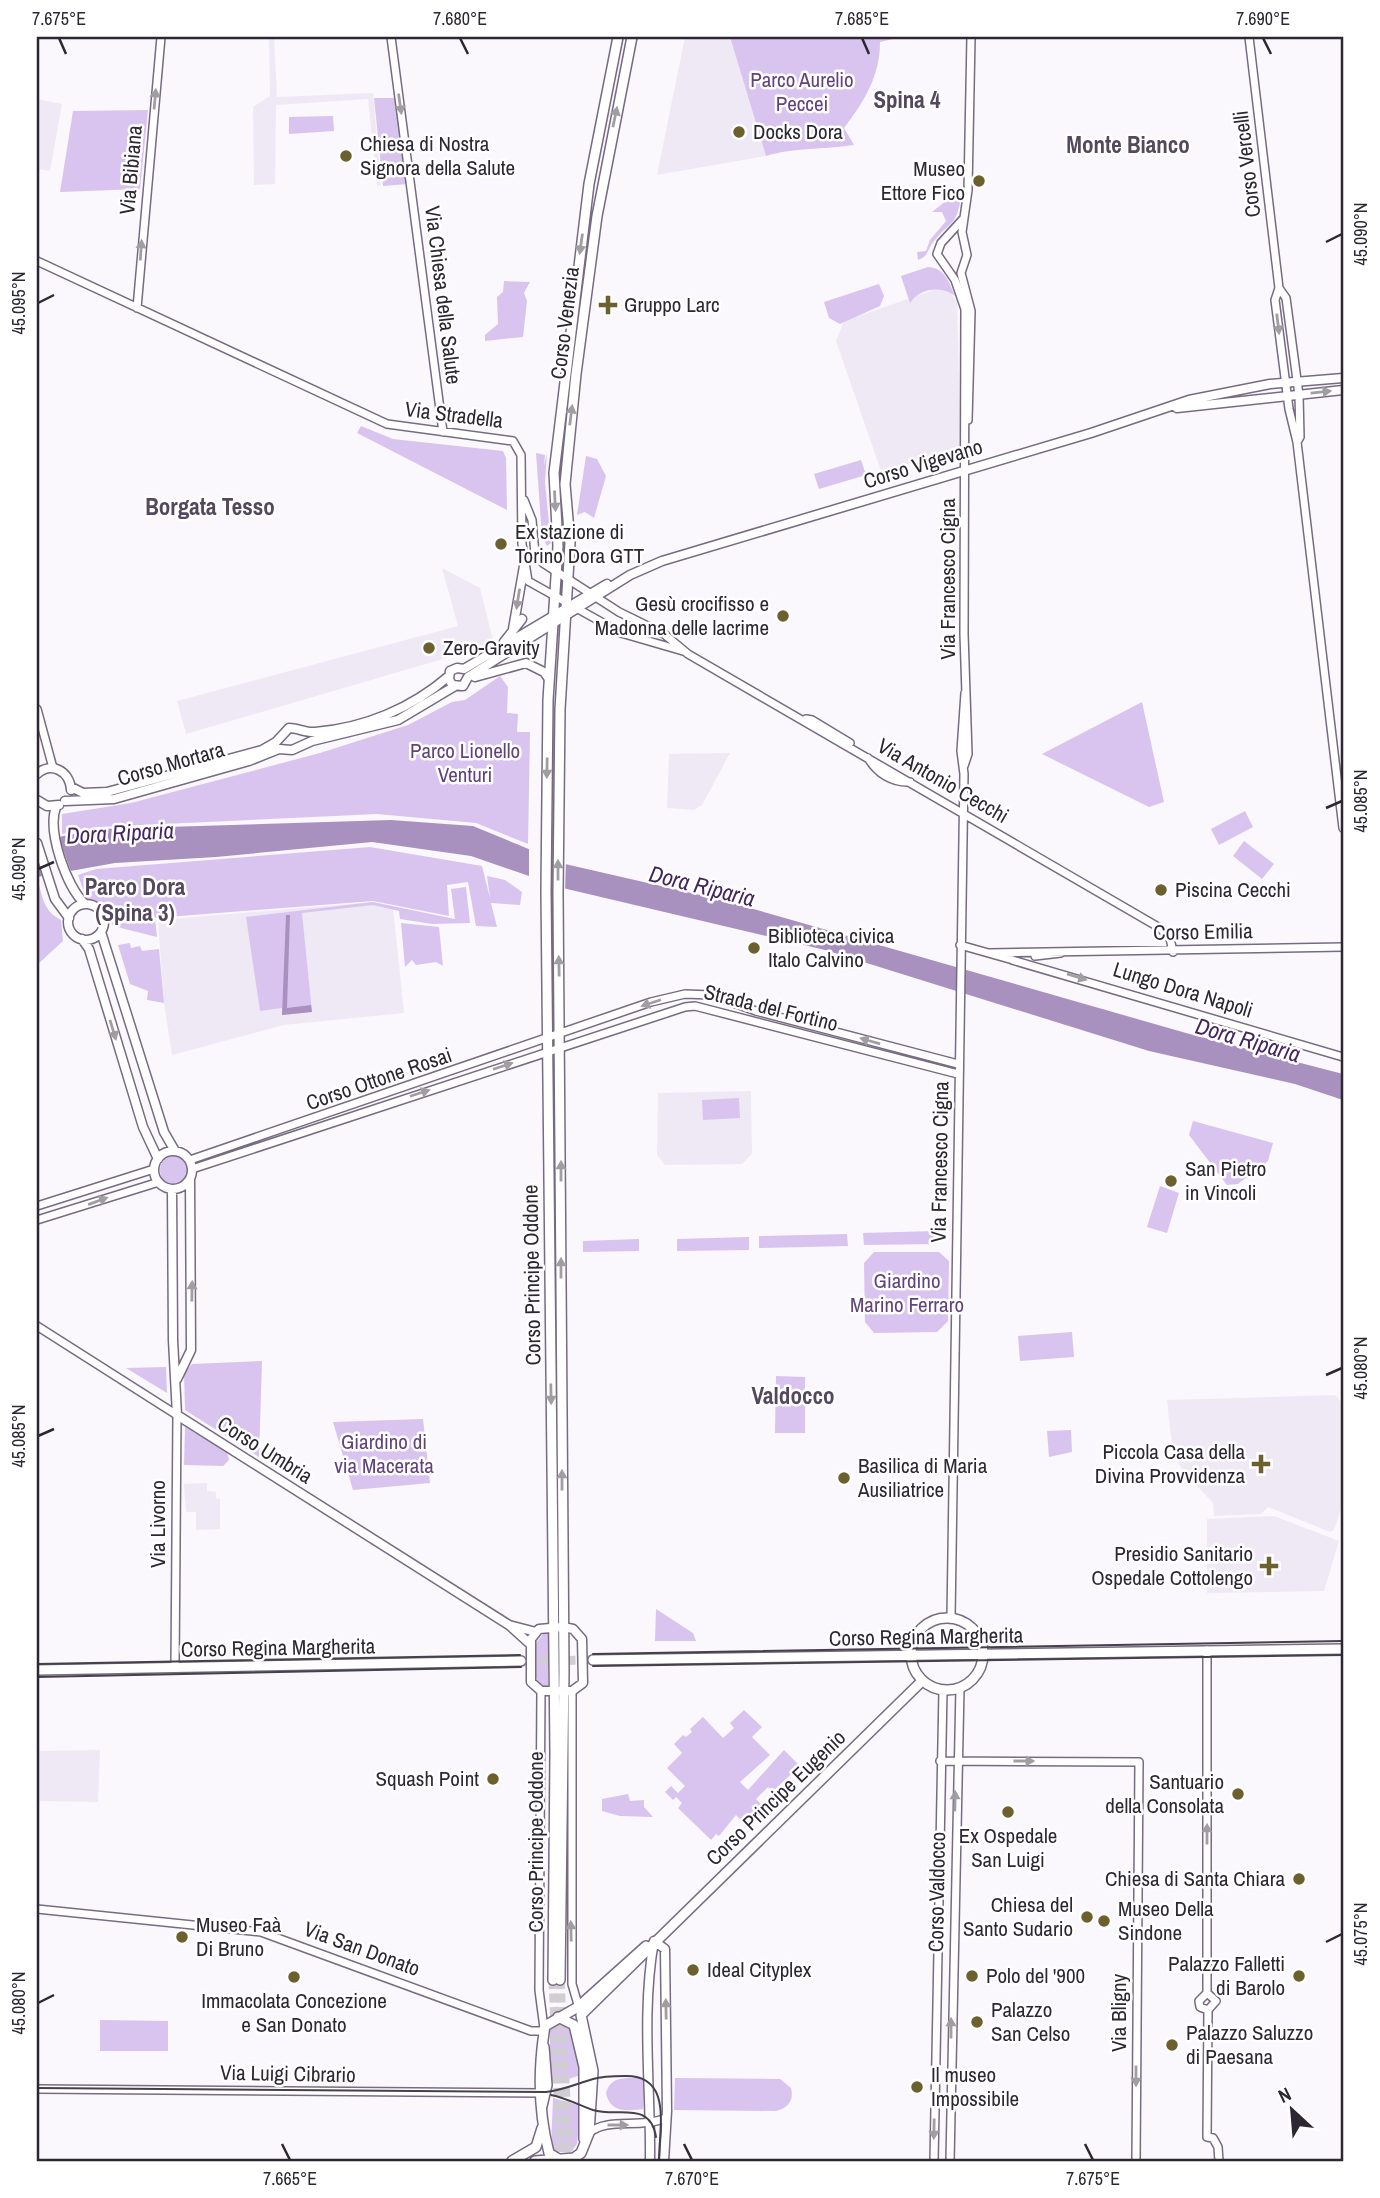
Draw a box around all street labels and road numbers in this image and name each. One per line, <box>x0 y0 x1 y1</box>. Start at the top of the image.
street label: Corso Vercelli <box>1226 109 1267 219</box>
street label: Via Bibiana <box>112 124 149 216</box>
street label: Via Chiesa della Salute <box>418 204 469 386</box>
street label: Corso Venezia <box>543 265 586 381</box>
street label: Via Stradella <box>404 394 505 435</box>
street label: Corso Vigevano <box>860 432 986 495</box>
street label: Via Francesco Cigna <box>933 498 962 660</box>
street label: Via Antonio Cecchi <box>872 731 1014 830</box>
street label: Corso Mortara <box>114 734 228 793</box>
street label: Corso Emilia <box>1153 916 1253 947</box>
street label: Lungo Dora Napoli <box>1110 955 1257 1025</box>
street label: Strada del Fortino <box>701 977 841 1038</box>
street label: Corso Ottone Rosai <box>302 1040 456 1117</box>
street label: Via Francesco Cigna <box>924 1081 955 1243</box>
street label: Corso Principe Oddone <box>515 1184 548 1366</box>
street label: Corso Umbria <box>212 1409 319 1490</box>
street label: Via Livorno <box>143 1480 172 1568</box>
street label: Corso Regina Margherita <box>829 1620 1024 1653</box>
street label: Corso Regina Margherita <box>181 1631 376 1664</box>
street label: Corso Principe Eugenio <box>699 1723 852 1872</box>
street label: Corso Principe Oddone <box>521 1752 550 1932</box>
street label: Corso Valdocco <box>921 1832 952 1952</box>
street label: Via San Donato <box>300 1914 424 1983</box>
street label: Via Bligny <box>1104 1974 1133 2052</box>
street label: Via Luigi Cibrario <box>220 2058 356 2089</box>

